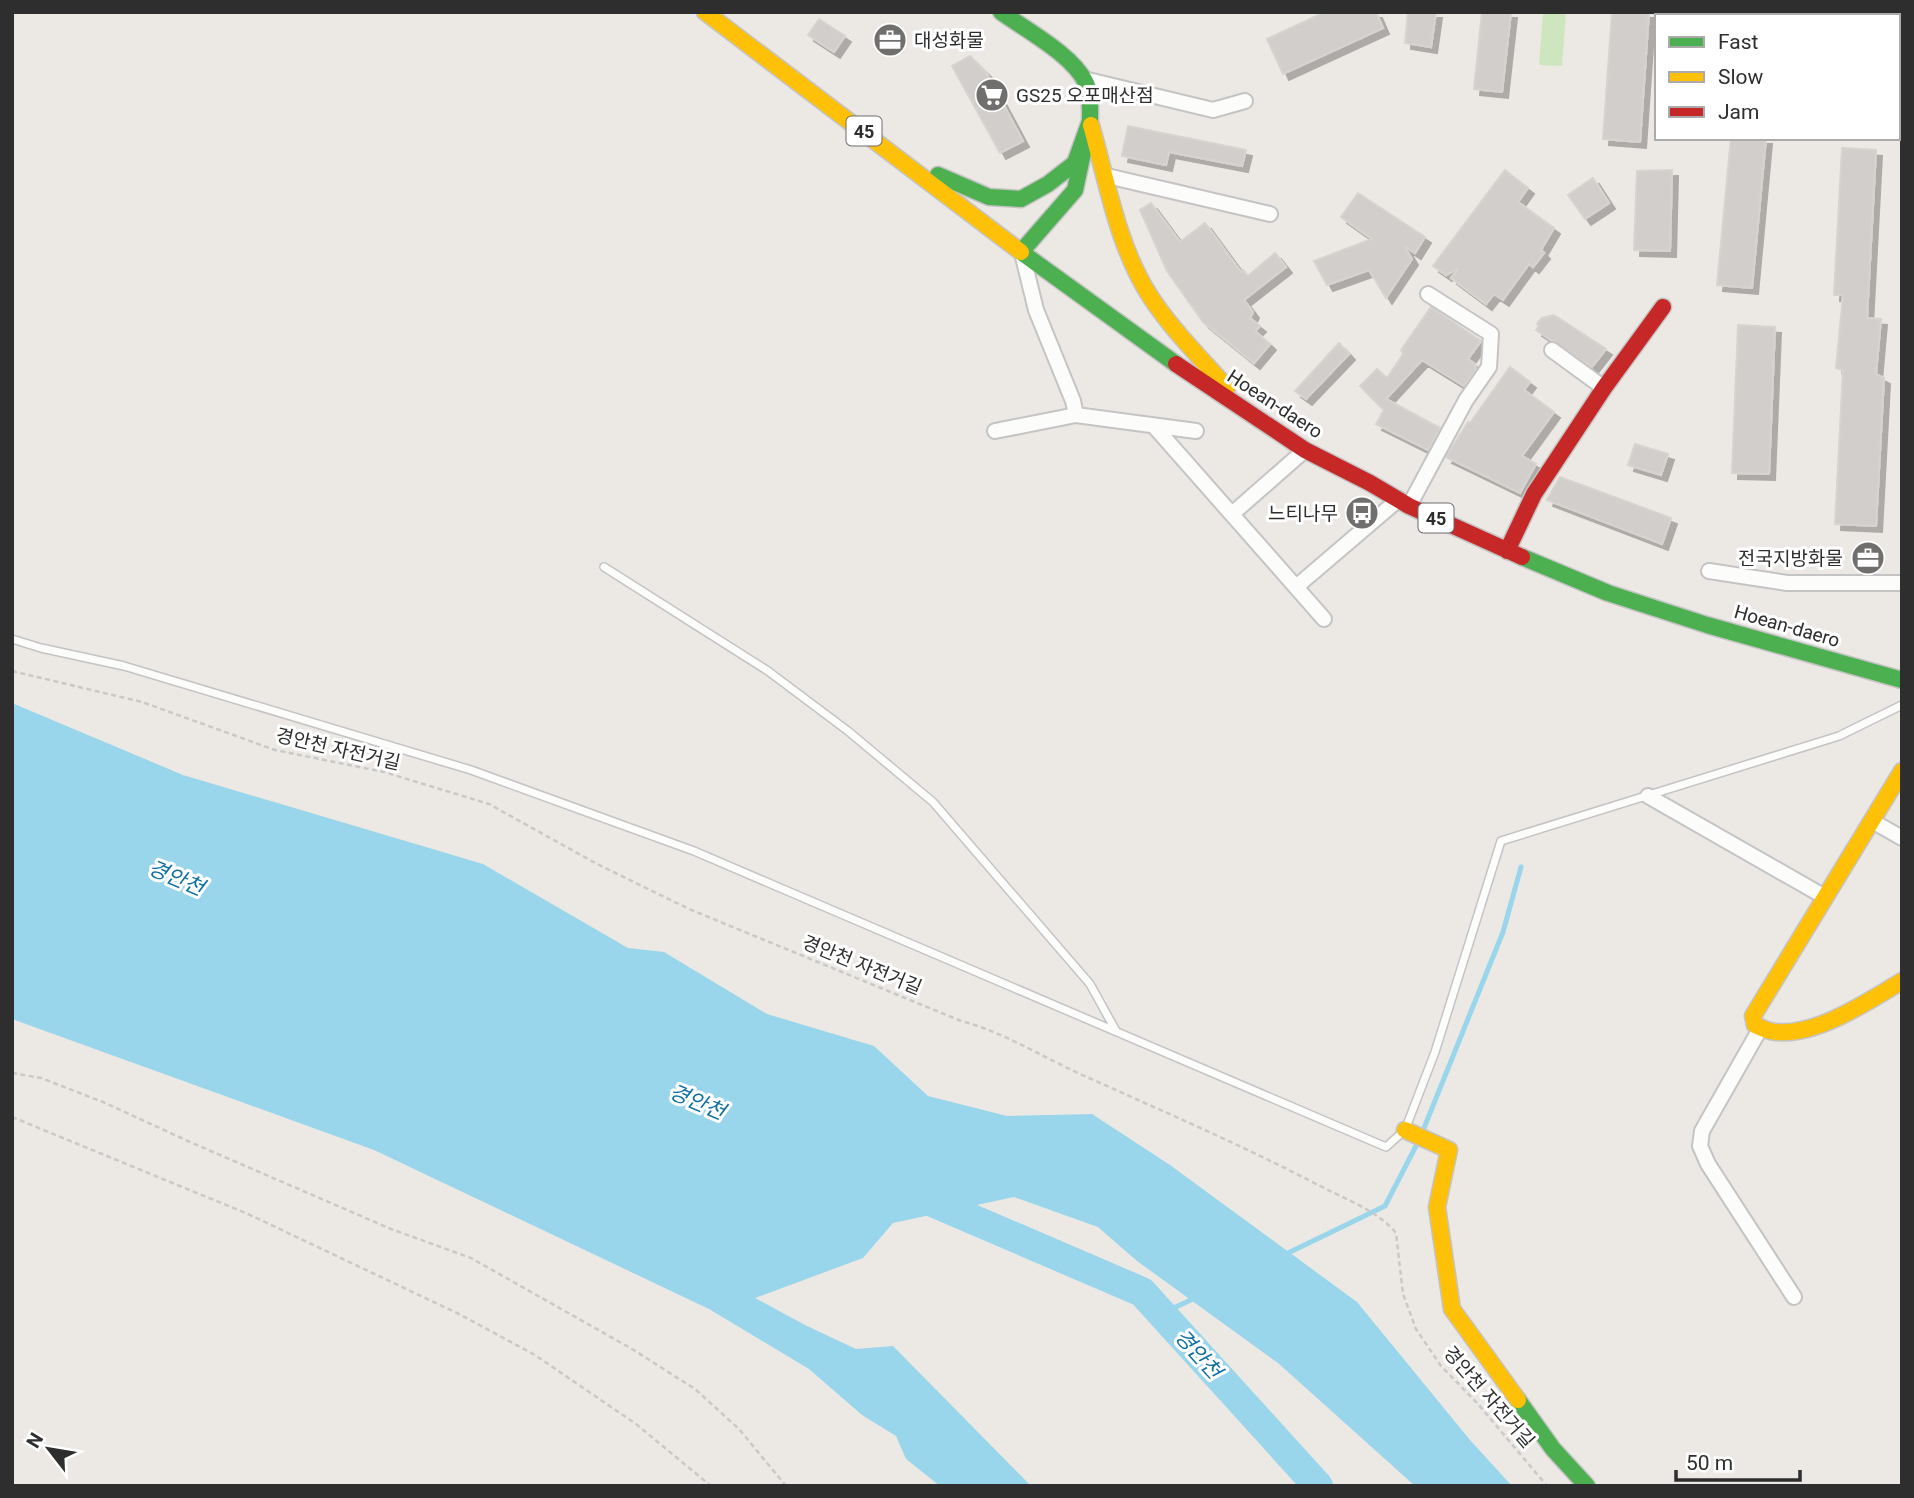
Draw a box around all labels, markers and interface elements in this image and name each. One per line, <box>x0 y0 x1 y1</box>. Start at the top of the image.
legend <box>1655 14 1900 140</box>
office icon: 대성화물 <box>871 21 909 59</box>
place label: 대성화물 <box>914 29 984 52</box>
text: Fast <box>1718 30 1759 54</box>
text: Slow <box>1718 65 1764 89</box>
supermarket icon: GS25 오포매산점 <box>973 76 1011 114</box>
place label: GS25 오포매산점 <box>1016 84 1154 107</box>
text: Jam <box>1718 100 1759 124</box>
road number: 45 <box>846 116 882 146</box>
street label: Hoean-daero <box>1223 365 1327 443</box>
bus stop icon: 느티나무 <box>1343 494 1381 532</box>
place label: 느티나무 <box>1268 502 1338 525</box>
road number: 45 <box>1418 504 1454 532</box>
office icon: 전국지방화물 <box>1849 539 1887 577</box>
place label: 전국지방화물 <box>1738 547 1843 570</box>
street label: Hoean-daero <box>1732 600 1842 652</box>
street label: 경안천 자전거길 <box>274 724 402 774</box>
water label: 경안천 <box>145 856 210 901</box>
street label: 경안천 자전거길 <box>799 931 925 999</box>
water label: 경안천 <box>666 1080 731 1125</box>
water label: 경안천 <box>1170 1324 1228 1386</box>
street label: 경안천 자전거길 <box>1439 1342 1539 1452</box>
north arrow <box>14 1414 84 1484</box>
text: N <box>22 1429 48 1452</box>
scale bar <box>1676 1438 1800 1482</box>
text: 50 m <box>1686 1451 1733 1475</box>

